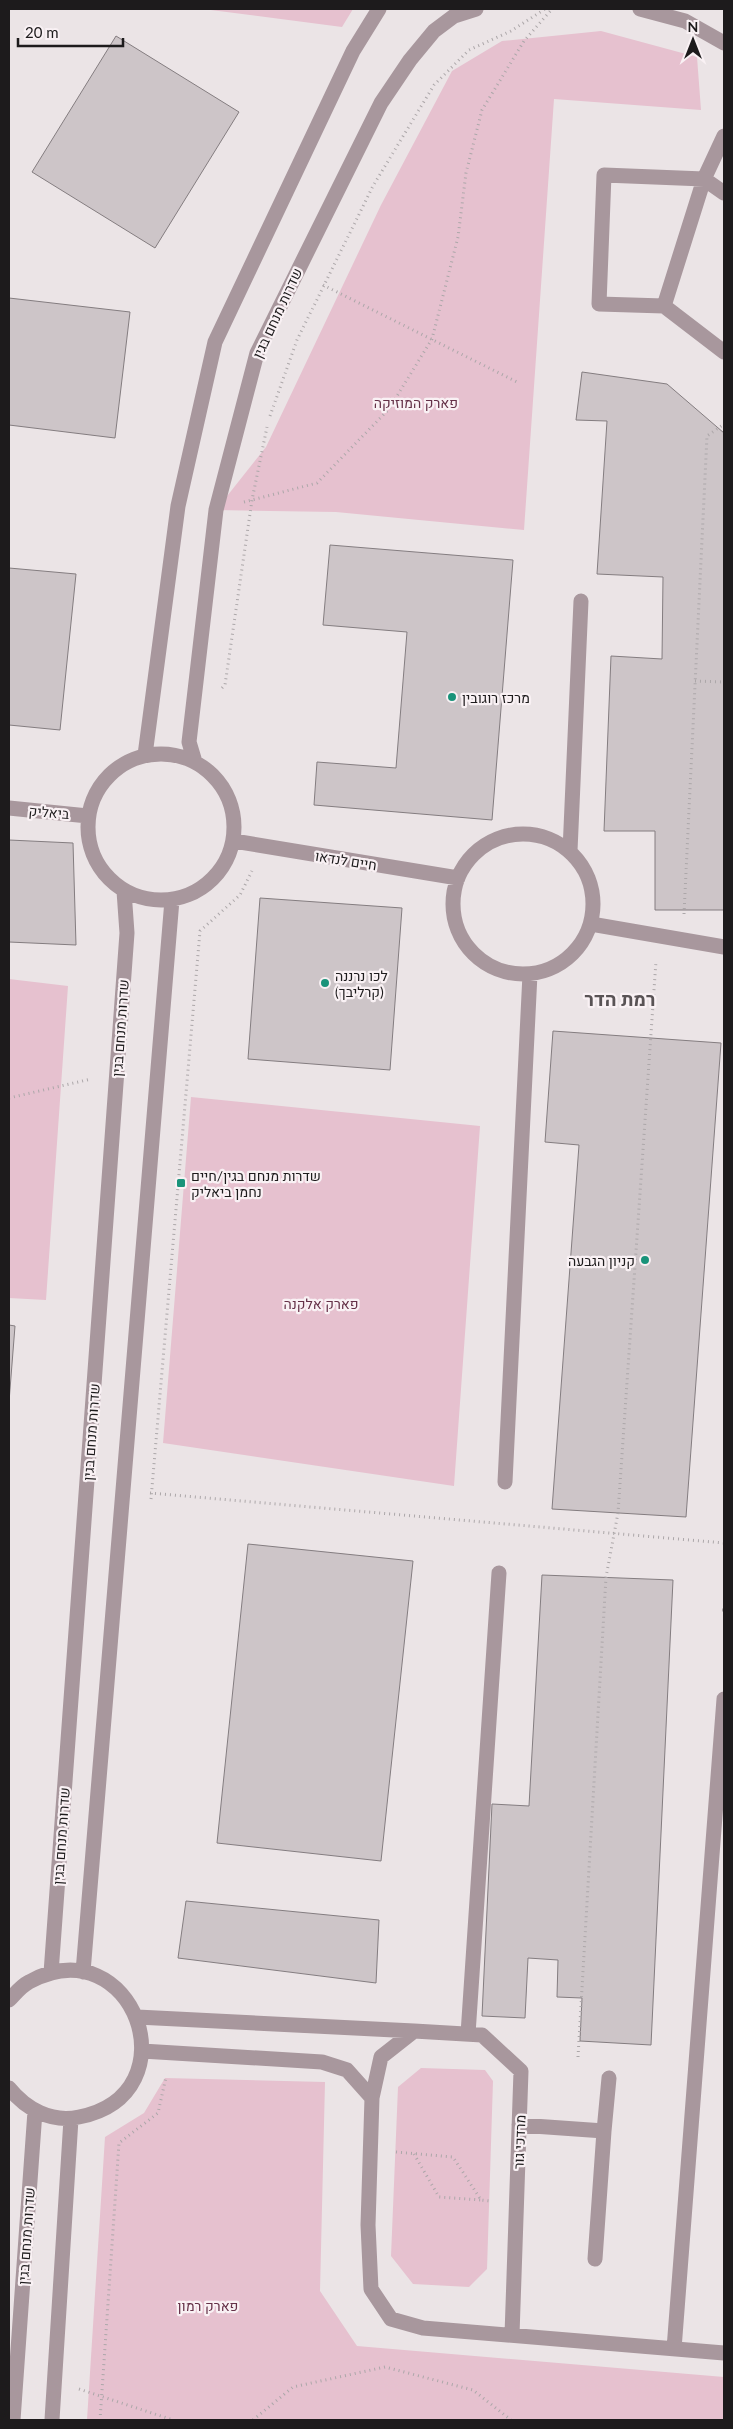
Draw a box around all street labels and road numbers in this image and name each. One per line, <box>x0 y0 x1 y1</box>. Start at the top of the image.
street label: שדרות מנחם בגין <box>249 265 305 361</box>
street label: ביאליק <box>28 802 71 822</box>
street label: חיים לנדאו <box>314 847 378 873</box>
street label: שדרות מנחם בגין <box>108 979 132 1077</box>
street label: שדרות מנחם בגין <box>79 1383 103 1481</box>
street label: שדרות מנחם בגין <box>49 1787 73 1885</box>
street label: מרדכי גור <box>510 2114 528 2170</box>
street label: שדרות מנחם בגין <box>14 2187 38 2285</box>

